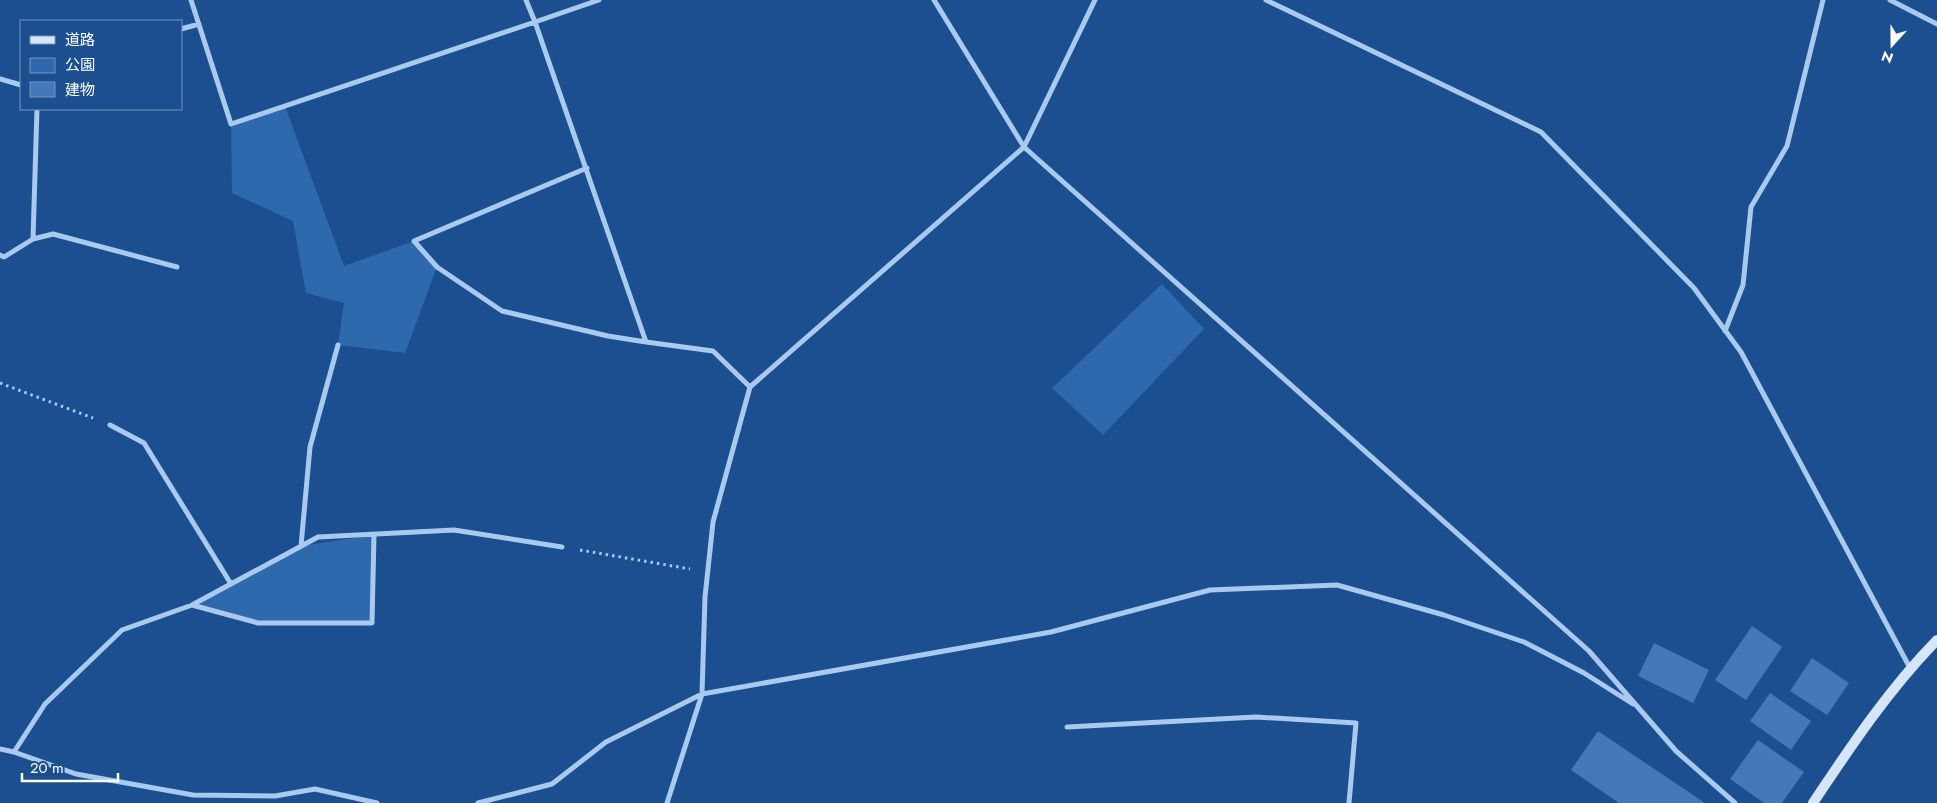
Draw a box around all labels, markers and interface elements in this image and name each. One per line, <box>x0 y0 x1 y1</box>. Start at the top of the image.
legend <box>20 20 182 110</box>
north arrow <box>1867 20 1917 70</box>
text: 道路 <box>65 29 95 51</box>
text: N <box>1879 46 1896 68</box>
text: 公園 <box>65 54 95 76</box>
text: 建物 <box>65 79 95 101</box>
scale bar <box>22 750 119 782</box>
text: 20 m <box>30 757 64 779</box>

